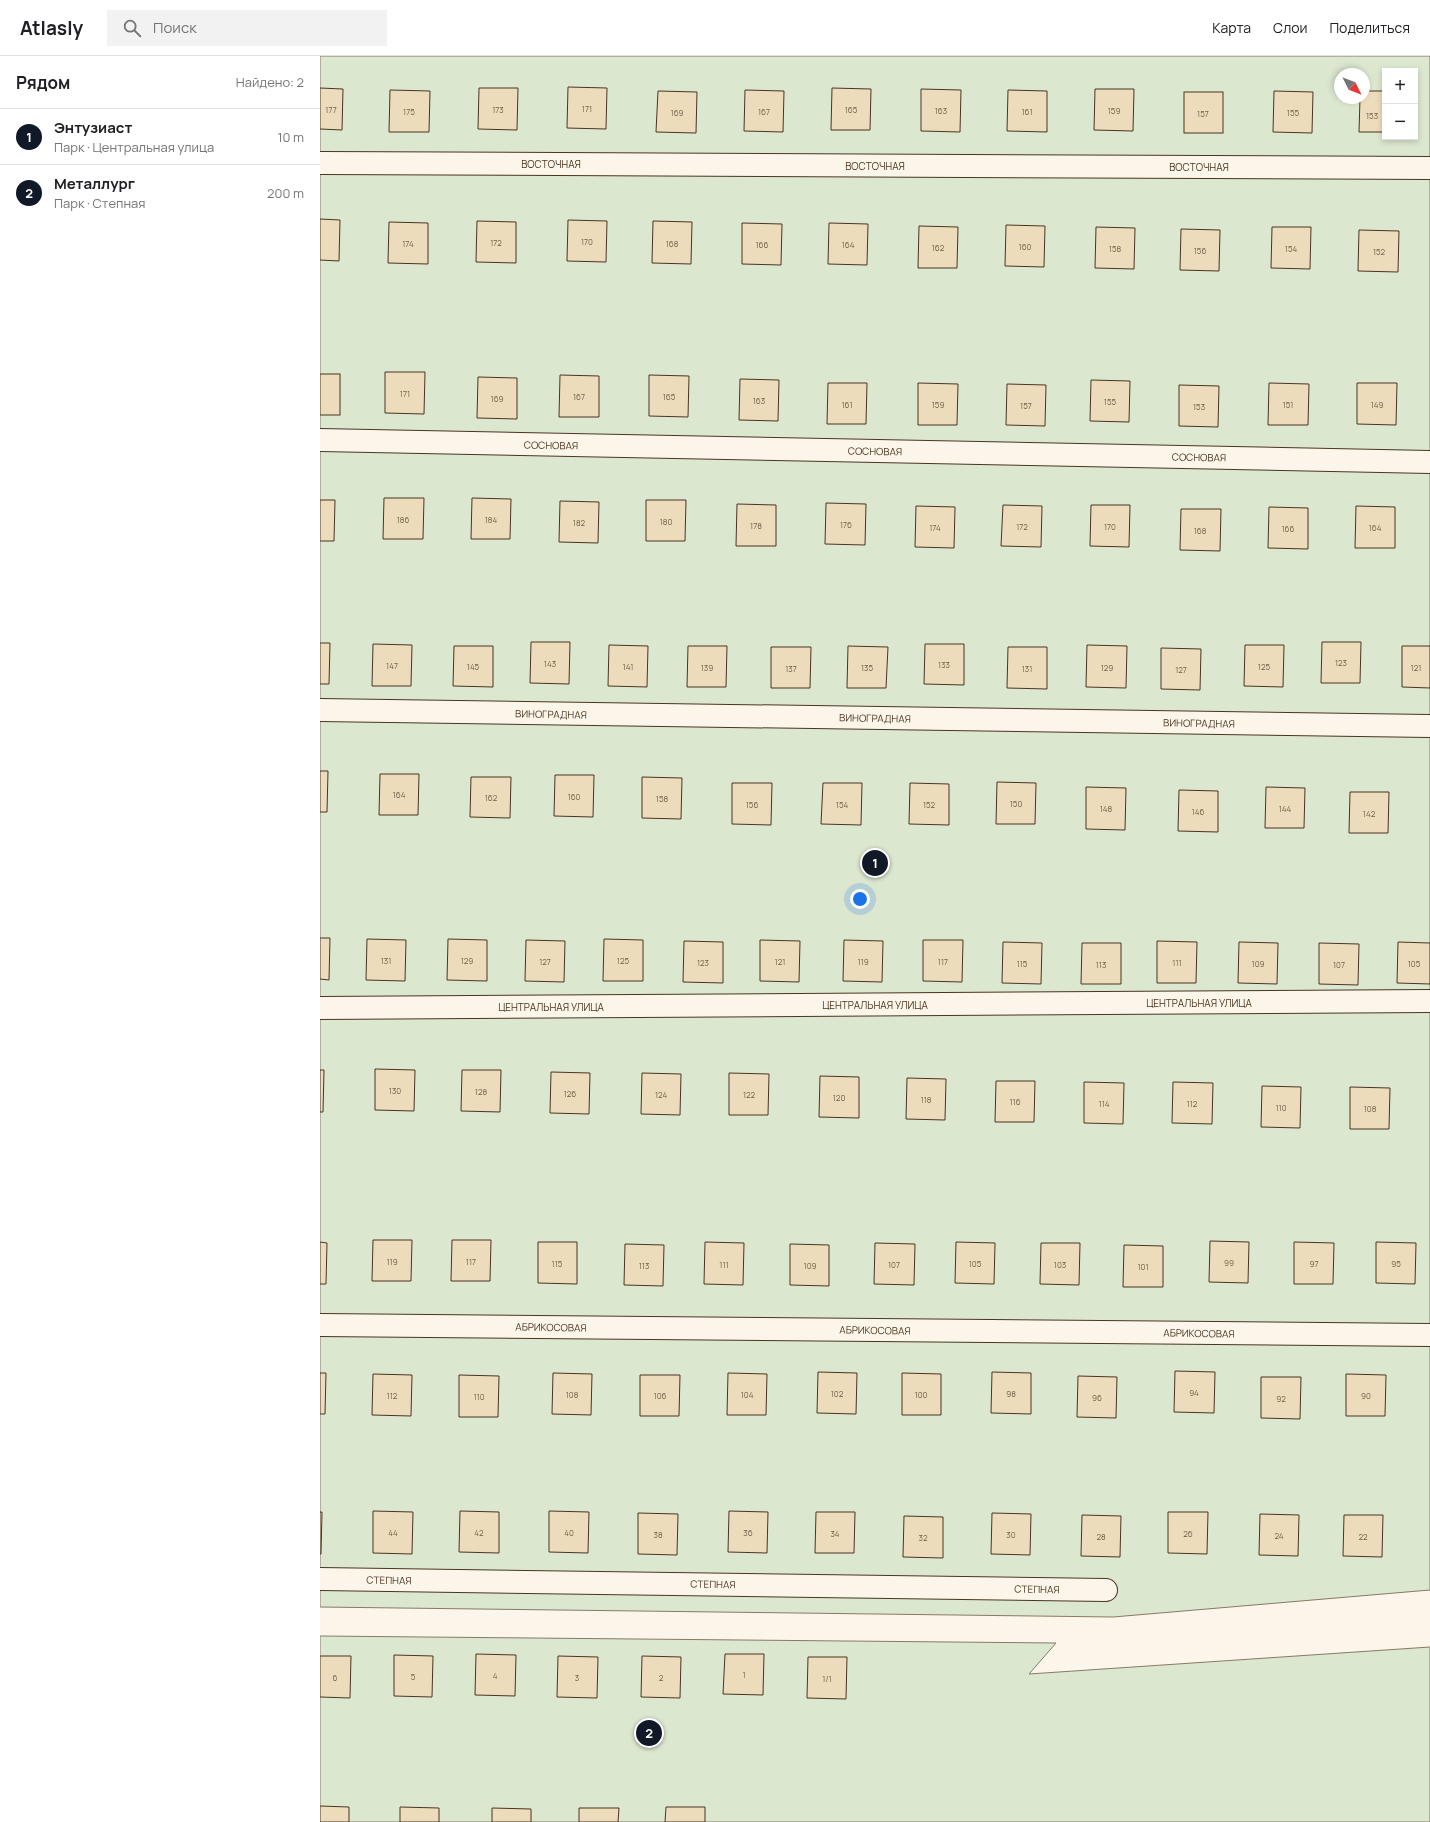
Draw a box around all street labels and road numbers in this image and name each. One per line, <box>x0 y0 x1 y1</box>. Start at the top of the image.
street label: ВОСТОЧНАЯ <box>521 157 581 171</box>
street label: ВОСТОЧНАЯ <box>845 159 905 173</box>
street label: ВОСТОЧНАЯ <box>1169 160 1229 174</box>
street label: СОСНОВАЯ <box>524 438 578 452</box>
street label: СОСНОВАЯ <box>848 444 902 458</box>
street label: СОСНОВАЯ <box>1172 450 1226 464</box>
street label: ВИНОГРАДНАЯ <box>515 706 587 722</box>
street label: ВИНОГРАДНАЯ <box>839 710 911 726</box>
street label: ВИНОГРАДНАЯ <box>1163 715 1235 731</box>
street label: ЦЕНТРАЛЬНАЯ УЛИЦА <box>1146 996 1253 1010</box>
street label: ЦЕНТРАЛЬНАЯ УЛИЦА <box>822 998 929 1012</box>
street label: ЦЕНТРАЛЬНАЯ УЛИЦА <box>498 1000 605 1014</box>
street label: АБРИКОСОВАЯ <box>515 1319 587 1335</box>
street label: АБРИКОСОВАЯ <box>839 1322 911 1338</box>
street label: АБРИКОСОВАЯ <box>1163 1325 1235 1341</box>
street label: СТЕПНАЯ <box>366 1573 412 1587</box>
street label: СТЕПНАЯ <box>690 1577 736 1591</box>
street label: СТЕПНАЯ <box>1014 1582 1060 1596</box>

